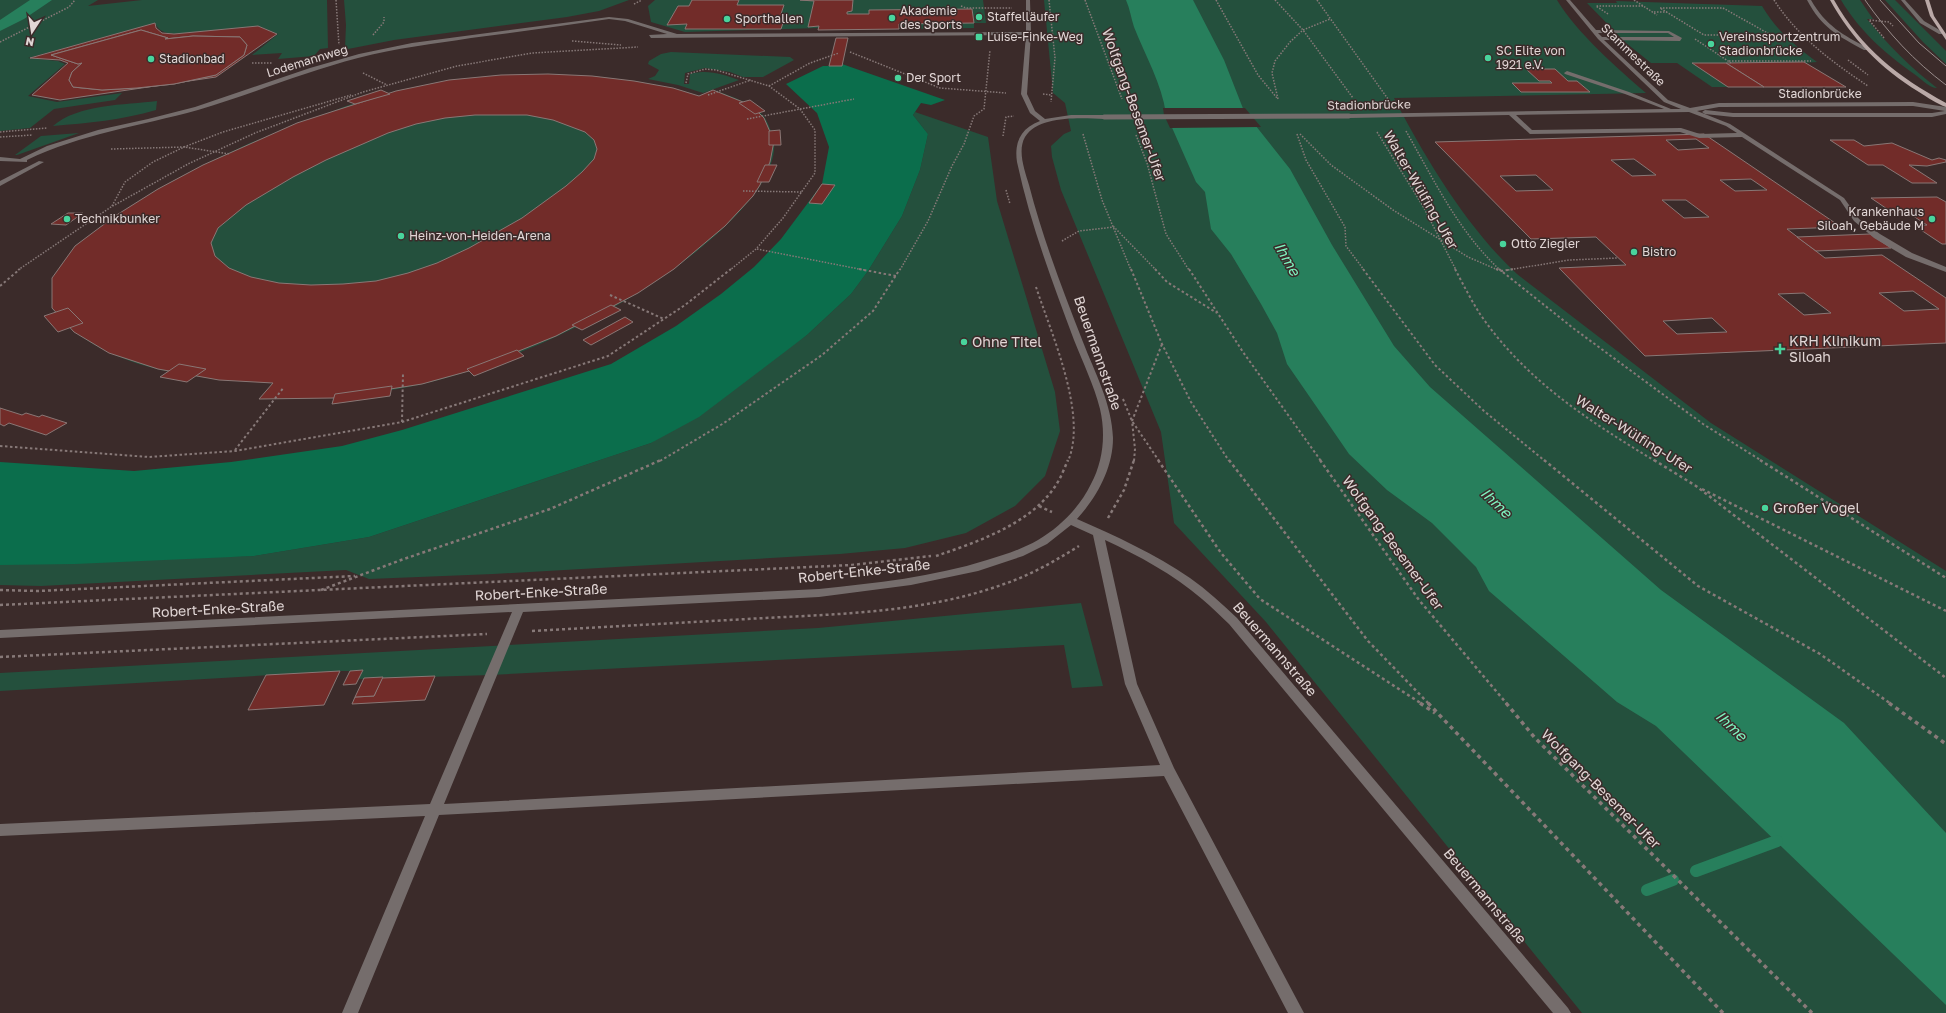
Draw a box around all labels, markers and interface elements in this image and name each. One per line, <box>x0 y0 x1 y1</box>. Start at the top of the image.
place label: Akademie des Sports <box>900 3 962 32</box>
place label: Staffelläufer <box>987 9 1060 24</box>
place label: Sporthallen <box>735 11 803 26</box>
north arrow <box>12 12 52 52</box>
marker: Staffelläufer <box>974 12 984 22</box>
marker: Akademie des Sports <box>887 13 897 23</box>
marker: Sporthallen <box>722 14 732 24</box>
street label: Stammestraße <box>1598 20 1669 89</box>
street label: Wolfgang-Besemer-Ufer <box>1099 26 1170 184</box>
place label: Luise-Finke-Weg <box>987 29 1083 44</box>
place label: Vereinssportzentrum Stadionbrücke <box>1719 29 1840 58</box>
marker: Luise-Finke-Weg <box>974 32 984 42</box>
text: N <box>24 35 35 49</box>
marker: Vereinssportzentrum Stadionbrücke <box>1706 39 1716 49</box>
street label: Lodemannweg <box>264 41 349 80</box>
place label: SC Elite von 1921 e.V. <box>1496 43 1565 72</box>
place label: Stadionbad <box>159 51 225 66</box>
marker: SC Elite von 1921 e.V. <box>1483 53 1493 63</box>
marker: Stadionbad <box>146 54 156 64</box>
place label: Der Sport <box>906 70 961 85</box>
marker: Der Sport <box>893 73 903 83</box>
street label: Stadionbrücke <box>1778 86 1862 101</box>
street label: Stadionbrücke <box>1327 96 1411 113</box>
street label: Walter-Wülfing-Ufer <box>1380 127 1463 253</box>
place label: Krankenhaus Siloah, Gebäude M <box>1817 204 1924 233</box>
place label: Technikbunker <box>75 211 160 226</box>
marker: Technikbunker <box>62 214 72 224</box>
marker: Krankenhaus Siloah, Gebäude M <box>1927 214 1937 224</box>
place label: Heinz-von-Heiden-Arena <box>409 228 551 243</box>
marker: Heinz-von-Heiden-Arena <box>396 231 406 241</box>
place label: Otto Ziegler <box>1511 236 1580 251</box>
water label: Ihme <box>1271 238 1305 280</box>
marker: Otto Ziegler <box>1498 239 1508 249</box>
place label: Bistro <box>1642 244 1676 259</box>
marker: Bistro <box>1629 247 1639 257</box>
street label: Beuermannstraße <box>1071 294 1126 412</box>
place label: KRH Klinikum Siloah <box>1789 332 1881 365</box>
place label: Ohne Titel <box>972 333 1042 350</box>
marker: Ohne Titel <box>959 337 969 347</box>
marker: KRH Klinikum Siloah <box>1774 343 1786 355</box>
street label: Walter-Wülfing-Ufer <box>1573 391 1696 477</box>
street label: Wolfgang-Besemer-Ufer <box>1339 472 1448 614</box>
water label: Ihme <box>1478 483 1517 522</box>
place label: Großer Vogel <box>1773 499 1860 516</box>
marker: Großer Vogel <box>1760 503 1770 513</box>
street label: Robert-Enke-Straße <box>797 555 931 586</box>
street label: Robert-Enke-Straße <box>474 580 608 603</box>
street label: Robert-Enke-Straße <box>151 597 285 620</box>
street label: Beuermannstraße <box>1230 598 1321 699</box>
water label: Ihme <box>1713 706 1752 745</box>
street label: Wolfgang-Besemer-Ufer <box>1538 725 1665 852</box>
street label: Beuermannstraße <box>1440 844 1530 947</box>

